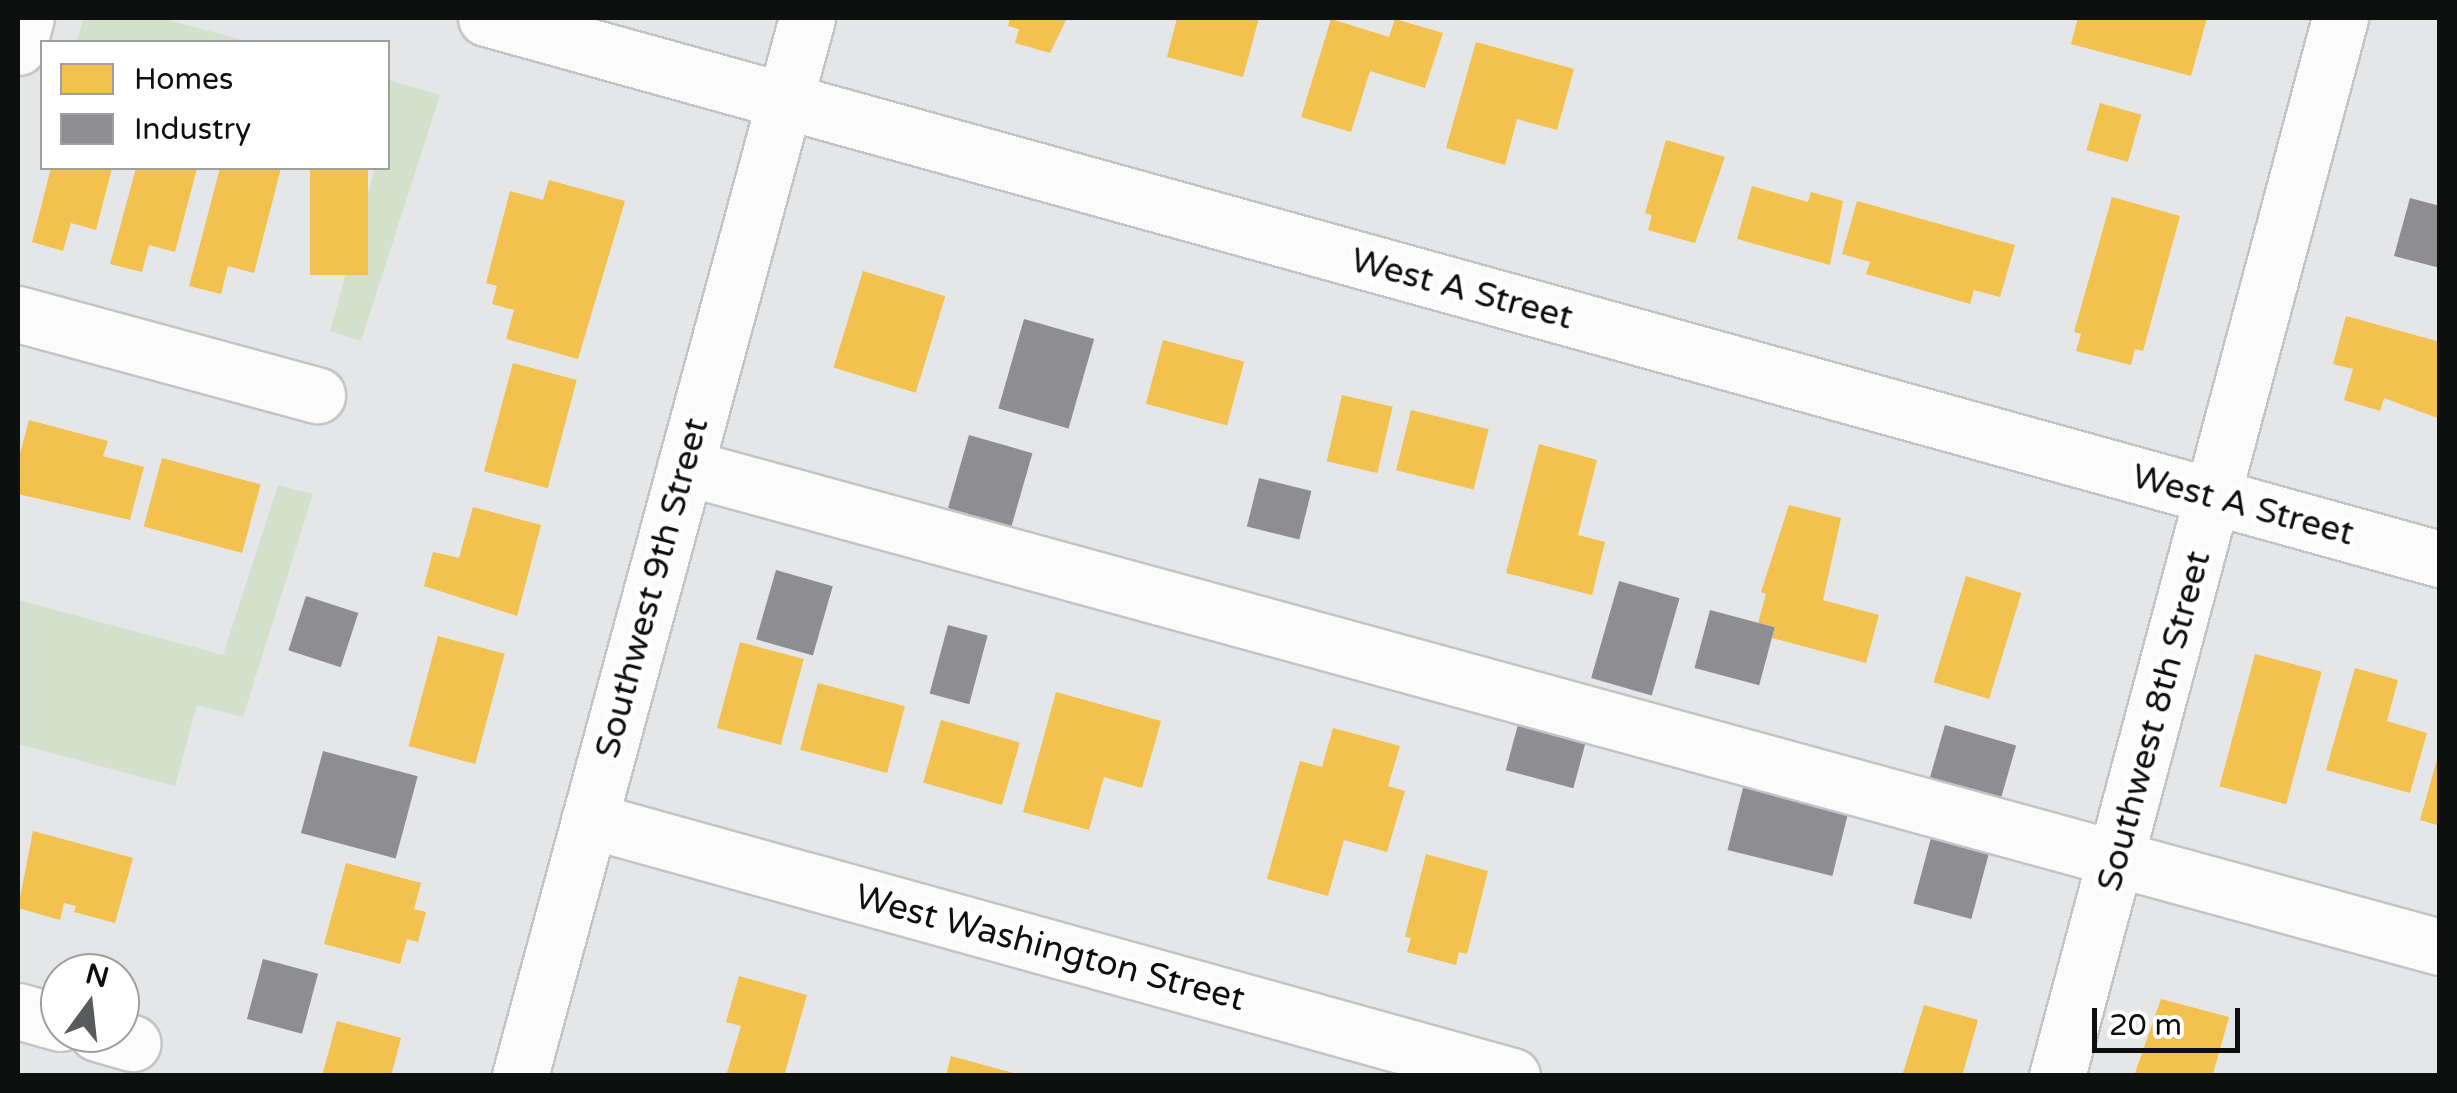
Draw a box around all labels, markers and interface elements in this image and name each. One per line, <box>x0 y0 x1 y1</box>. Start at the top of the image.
legend <box>40 40 390 170</box>
text: Homes <box>134 61 233 98</box>
text: Industry <box>134 111 251 148</box>
street label: West A Street <box>1346 239 1578 339</box>
street label: Southwest 9th Street <box>586 413 718 763</box>
street label: West A Street <box>2127 455 2359 555</box>
street label: Southwest 8th Street <box>2088 546 2220 896</box>
street label: West Washington Street <box>851 876 1249 1020</box>
north arrow <box>40 953 140 1053</box>
text: N <box>82 957 112 995</box>
scale bar <box>2097 988 2244 1050</box>
text: 20 m <box>2109 1007 2182 1044</box>

